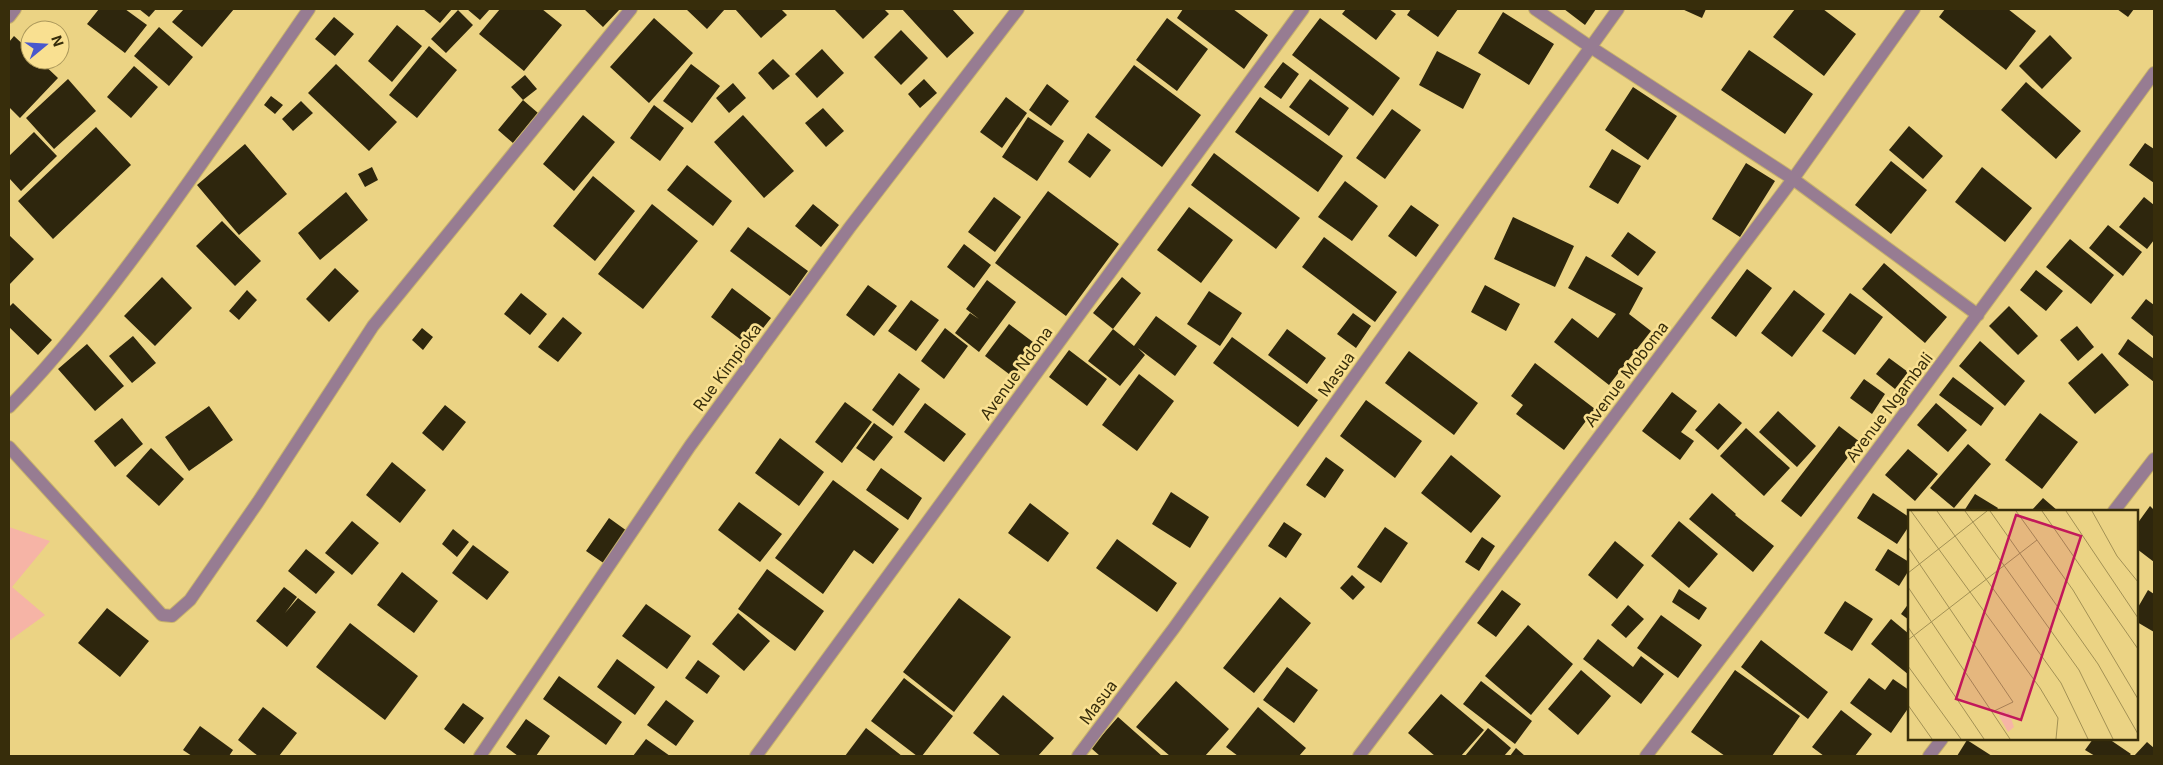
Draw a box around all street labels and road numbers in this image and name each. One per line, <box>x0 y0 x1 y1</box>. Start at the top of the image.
street label: Avenue Moboma <box>1580 317 1672 431</box>
street label: Rue Kimpioka <box>688 319 766 415</box>
street label: Avenue Ndona <box>975 322 1057 424</box>
street label: Masua <box>1313 348 1359 400</box>
street label: Avenue Ngambali <box>1841 348 1937 466</box>
street label: Masua <box>1075 676 1121 728</box>

